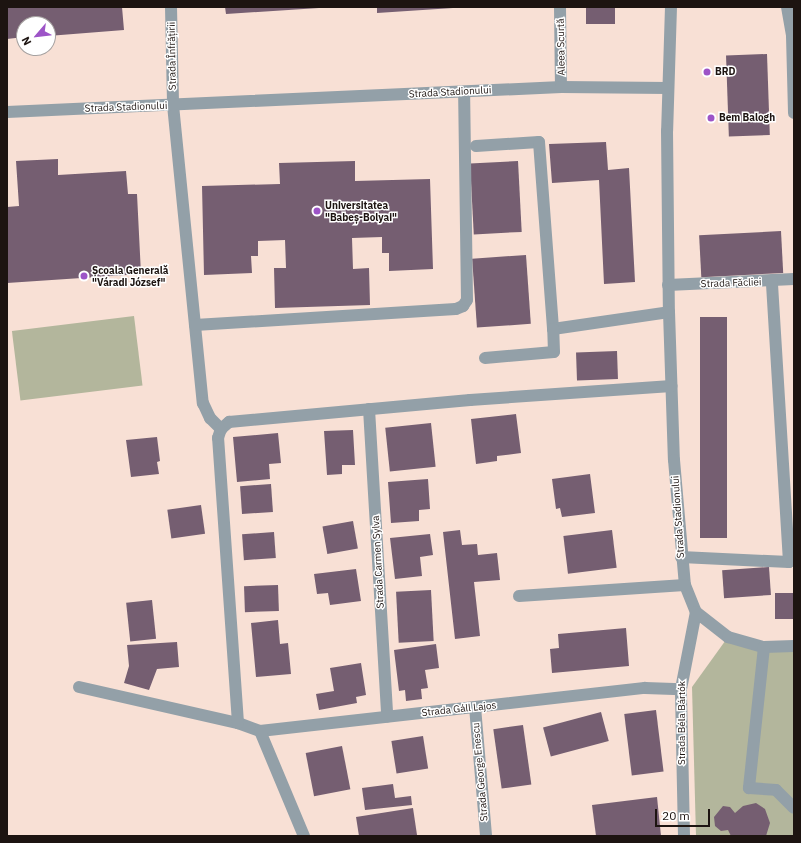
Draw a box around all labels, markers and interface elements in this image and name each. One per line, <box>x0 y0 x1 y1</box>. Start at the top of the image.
north arrow <box>16 16 56 56</box>
street label: Aleea Scurtă <box>555 18 567 76</box>
street label: Strada Înfrățirii <box>165 22 179 90</box>
text: N <box>18 34 34 48</box>
place label: BRD <box>715 66 735 78</box>
marker: BRD <box>702 67 712 77</box>
street label: Strada Stadionului <box>408 84 492 100</box>
street label: Strada Stadionului <box>85 100 167 114</box>
place label: Bem Balogh <box>719 112 775 124</box>
marker: Bem Balogh <box>706 113 716 123</box>
place label: Universitatea "Babeș-Bolyai" <box>325 199 397 222</box>
marker: Universitatea "Babeș-Bolyai" <box>312 206 322 216</box>
place label: Școala Generală "Váradi József" <box>92 264 168 288</box>
marker: Școala Generală "Váradi József" <box>79 271 89 281</box>
street label: Strada Făcliei <box>701 276 761 290</box>
street label: Strada Stadionului <box>669 475 687 559</box>
street label: Strada Carmen Sylva <box>370 515 386 609</box>
street label: Strada Béla Bártók <box>676 681 688 765</box>
street label: Strada Gáll Lajos <box>421 699 497 719</box>
street label: Strada George Enescu <box>470 722 490 822</box>
scale bar <box>657 801 712 827</box>
text: 20 m <box>662 808 690 823</box>

